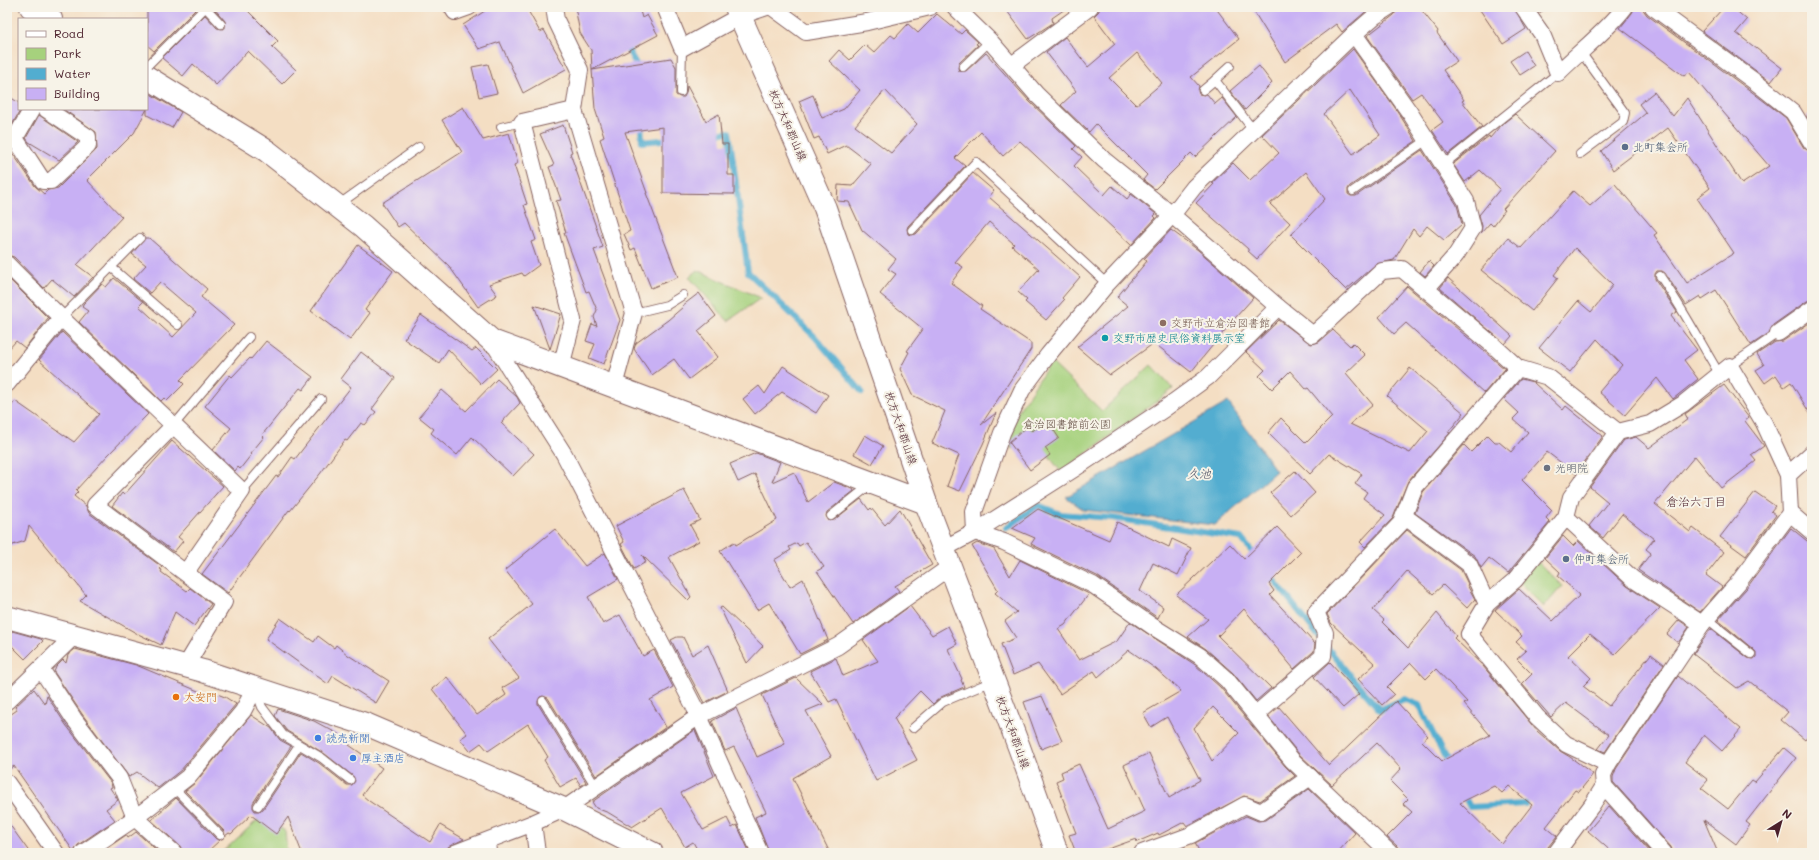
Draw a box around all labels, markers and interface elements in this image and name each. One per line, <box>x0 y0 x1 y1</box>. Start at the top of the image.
legend <box>18 18 148 110</box>
text: Road <box>54 25 84 41</box>
text: Park <box>54 45 81 61</box>
text: Water <box>54 65 91 81</box>
text: Building <box>54 85 100 101</box>
street label: 枚方大和郡山線 <box>766 87 811 163</box>
place label: 北町集会所 <box>1633 139 1688 154</box>
marker: 北町集会所 <box>1620 142 1630 152</box>
place label: 交野市立倉治図書館 <box>1171 315 1270 330</box>
marker: 交野市立倉治図書館 <box>1158 318 1168 328</box>
place label: 交野市歴史民俗資料展示室 <box>1113 330 1245 345</box>
marker: 交野市歴史民俗資料展示室 <box>1100 333 1110 343</box>
street label: 枚方大和郡山線 <box>882 389 921 467</box>
park label: 倉治図書館前公園 <box>1023 416 1111 431</box>
place label: 光明院 <box>1555 460 1588 475</box>
marker: 光明院 <box>1542 463 1552 473</box>
water label: 久池 <box>1187 465 1212 481</box>
district label: 倉治六丁目 <box>1666 493 1726 509</box>
place label: 仲町集会所 <box>1574 551 1629 566</box>
marker: 仲町集会所 <box>1561 554 1571 564</box>
place label: 大安門 <box>184 689 217 704</box>
marker: 大安門 <box>171 692 181 702</box>
street label: 枚方大和郡山線 <box>993 693 1034 771</box>
place label: 読売新聞 <box>326 730 370 745</box>
marker: 読売新聞 <box>313 733 323 743</box>
place label: 厚主酒店 <box>361 750 405 765</box>
marker: 厚主酒店 <box>348 753 358 763</box>
north arrow <box>1761 802 1801 842</box>
text: N <box>1779 805 1795 822</box>

